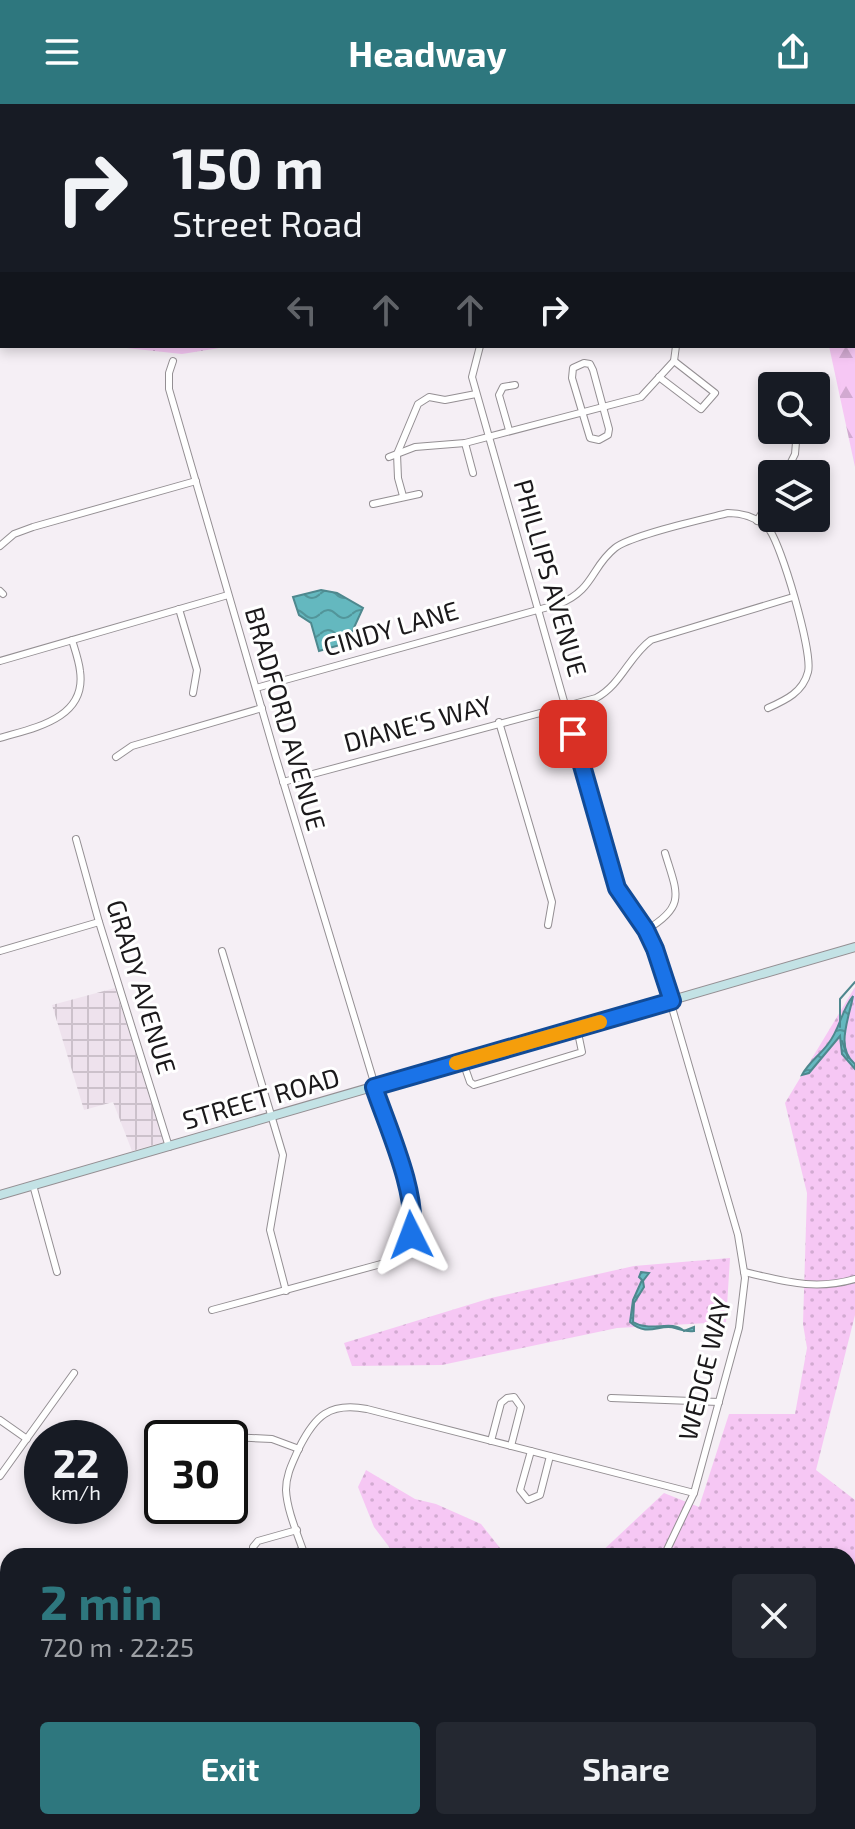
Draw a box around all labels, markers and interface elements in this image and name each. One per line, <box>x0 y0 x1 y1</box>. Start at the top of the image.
icon: menu <box>40 30 84 74</box>
icon: share <box>771 30 815 74</box>
text: Headway <box>348 31 507 74</box>
text: 150 m <box>172 133 324 200</box>
icon: right <box>40 136 144 240</box>
text: Street Road <box>172 201 363 244</box>
icon: left <box>280 288 324 332</box>
icon: ahead <box>364 288 408 332</box>
icon: ahead <box>448 288 492 332</box>
icon: right <box>532 288 576 332</box>
map controls <box>758 372 830 532</box>
button: search <box>758 372 830 444</box>
button: layers <box>758 460 830 532</box>
street label: PHILLIPS AVENUE <box>508 475 594 680</box>
street label: CINDY LANE <box>319 593 462 662</box>
street label: BRADFORD AVENUE <box>240 603 333 834</box>
street label: DIANE'S WAY <box>340 688 495 757</box>
pin <box>539 700 607 768</box>
icon: arrive <box>551 712 595 756</box>
street label: GRADY AVENUE <box>101 896 184 1077</box>
street label: STREET ROAD <box>178 1060 343 1135</box>
position arrow <box>369 1193 453 1277</box>
street label: WEDGE WAY <box>671 1294 736 1443</box>
speed limit sign: 30 <box>144 1420 248 1524</box>
text: 22 <box>53 1438 99 1486</box>
text: km/h <box>51 1480 101 1504</box>
text: 2 min <box>40 1572 163 1630</box>
button: close <box>732 1574 816 1658</box>
text: 720 m · 22:25 <box>40 1631 194 1662</box>
button: Exit <box>40 1722 420 1814</box>
button: Share <box>436 1722 816 1814</box>

